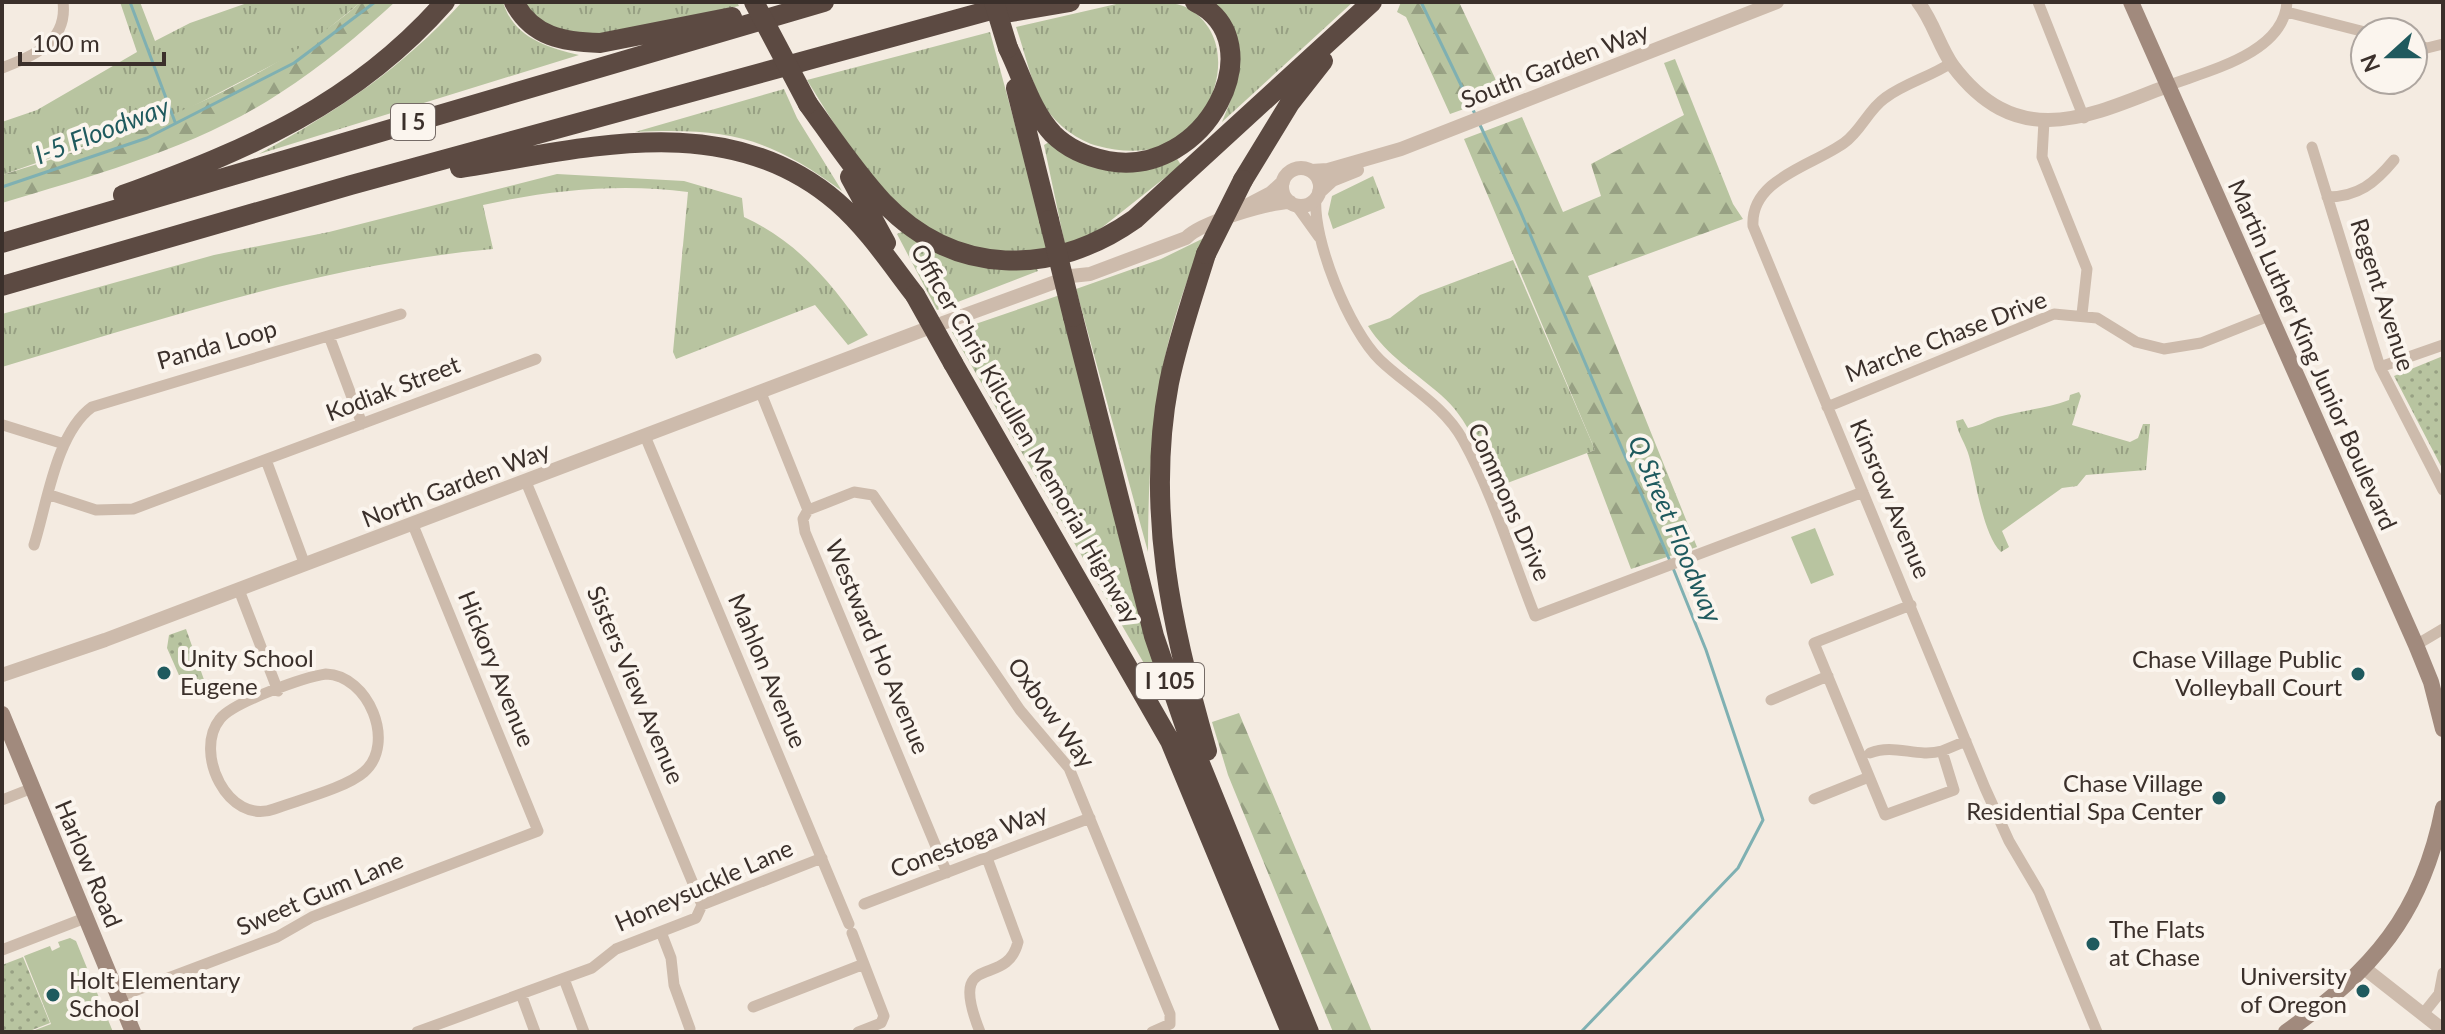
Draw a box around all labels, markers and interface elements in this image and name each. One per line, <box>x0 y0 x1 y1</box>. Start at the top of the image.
street label: South Garden Way <box>1457 15 1653 114</box>
scale bar <box>20 16 164 66</box>
north arrow <box>2349 16 2429 96</box>
text: 100 m <box>32 28 100 57</box>
text: N <box>2354 51 2386 76</box>
water label: I-5 Floodway <box>30 90 174 170</box>
road number: I 5 <box>391 104 435 140</box>
street label: Martin Luther King Junior Boulevard <box>2223 175 2404 534</box>
street label: Regent Avenue <box>2345 215 2422 374</box>
street label: Officer Chris Kilcullen Memorial Highway <box>905 238 1148 629</box>
street label: Marche Chase Drive <box>1841 284 2050 387</box>
street label: Panda Loop <box>153 313 280 374</box>
street label: Kodiak Street <box>321 349 464 426</box>
street label: Kinsrow Avenue <box>1845 414 1938 582</box>
street label: Commons Drive <box>1463 418 1558 585</box>
water label: Q Street Floodway <box>1622 430 1730 627</box>
street label: North Garden Way <box>357 434 554 533</box>
street label: Westward Ho Avenue <box>820 535 937 758</box>
street label: Sisters View Avenue <box>582 581 691 788</box>
street label: Hickory Avenue <box>453 586 542 751</box>
street label: Mahlon Avenue <box>723 589 814 752</box>
place label: Unity School Eugene <box>180 643 314 700</box>
place label: Chase Village Public Volleyball Court <box>2132 644 2342 701</box>
street label: Oxbow Way <box>1002 651 1102 773</box>
road number: I 105 <box>1136 663 1204 699</box>
marker: Unity School Eugene <box>155 664 173 682</box>
marker: Chase Village Public Volleyball Court <box>2349 665 2367 683</box>
place label: Chase Village Residential Spa Center <box>1966 768 2203 825</box>
marker: Chase Village Residential Spa Center <box>2210 789 2228 807</box>
street label: Harlow Road <box>50 795 129 931</box>
street label: Conestoga Way <box>886 796 1052 883</box>
street label: Honeysuckle Lane <box>610 832 797 937</box>
street label: Sweet Gum Lane <box>232 844 407 941</box>
place label: The Flats at Chase <box>2109 914 2205 971</box>
marker: The Flats at Chase <box>2084 935 2102 953</box>
place label: University of Oregon <box>2240 961 2348 1018</box>
place label: Holt Elementary School <box>69 965 241 1022</box>
marker: University of Oregon <box>2354 982 2372 1000</box>
marker: Holt Elementary School <box>44 986 62 1004</box>

